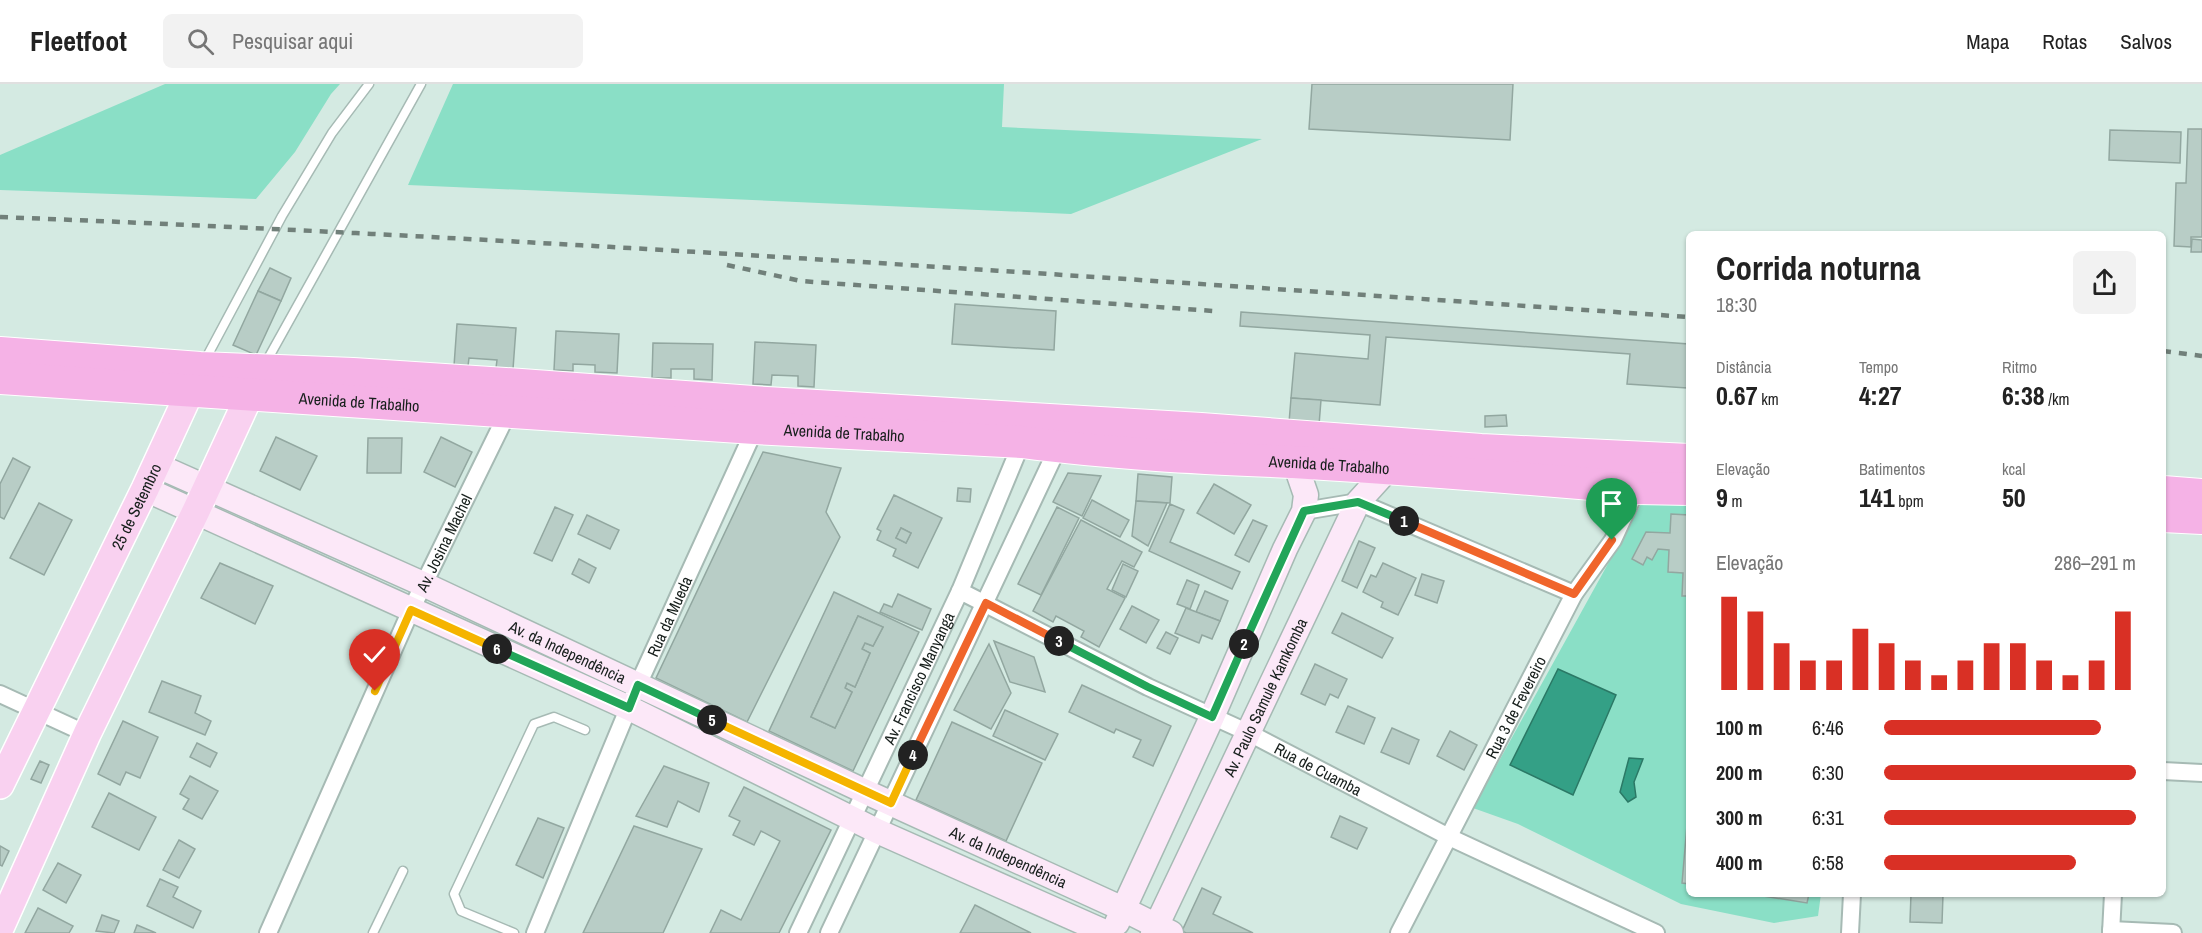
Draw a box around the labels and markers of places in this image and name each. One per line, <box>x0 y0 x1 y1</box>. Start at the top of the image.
pin <box>1586 478 1637 540</box>
pin: 1 <box>1389 506 1419 536</box>
pin: 3 <box>1044 626 1074 656</box>
pin <box>349 629 400 691</box>
pin: 2 <box>1229 629 1259 659</box>
pin: 6 <box>482 634 512 664</box>
pin: 5 <box>697 705 727 735</box>
pin: 4 <box>898 740 928 770</box>

